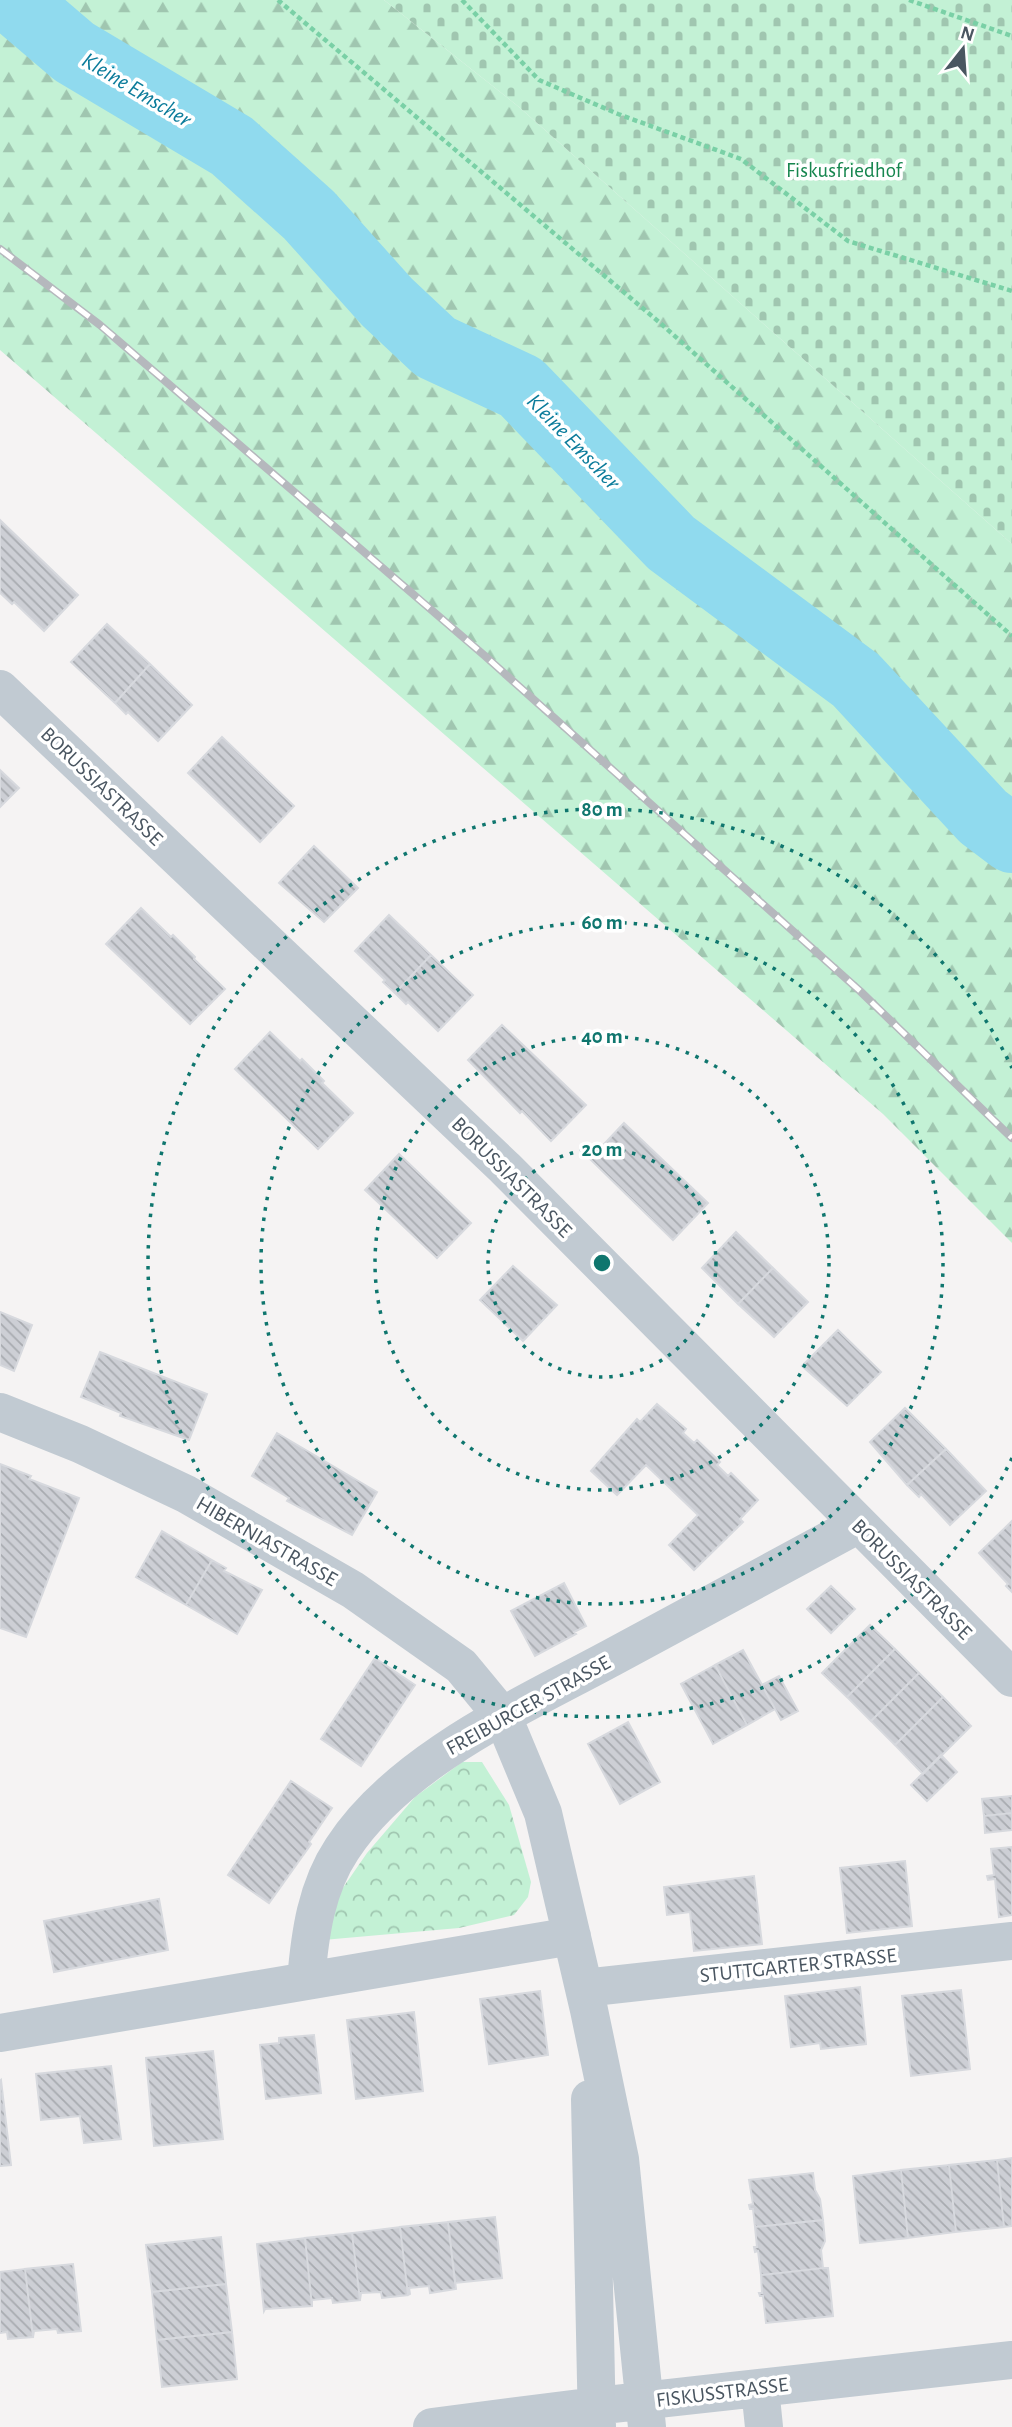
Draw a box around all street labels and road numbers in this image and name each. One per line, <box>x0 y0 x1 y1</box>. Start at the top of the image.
street label: BORUSSIASTRASSE <box>37 723 167 850</box>
street label: BORUSSIASTRASSE <box>448 1113 576 1241</box>
street label: HIBERNIASTRASSE <box>193 1493 341 1590</box>
street label: BORUSSIASTRASSE <box>848 1515 976 1643</box>
street label: FREIBURGER STRASSE <box>443 1652 614 1759</box>
street label: STUTTGARTER STRASSE <box>699 1945 897 1986</box>
street label: FISKUSSTRASSE <box>655 2374 789 2411</box>

